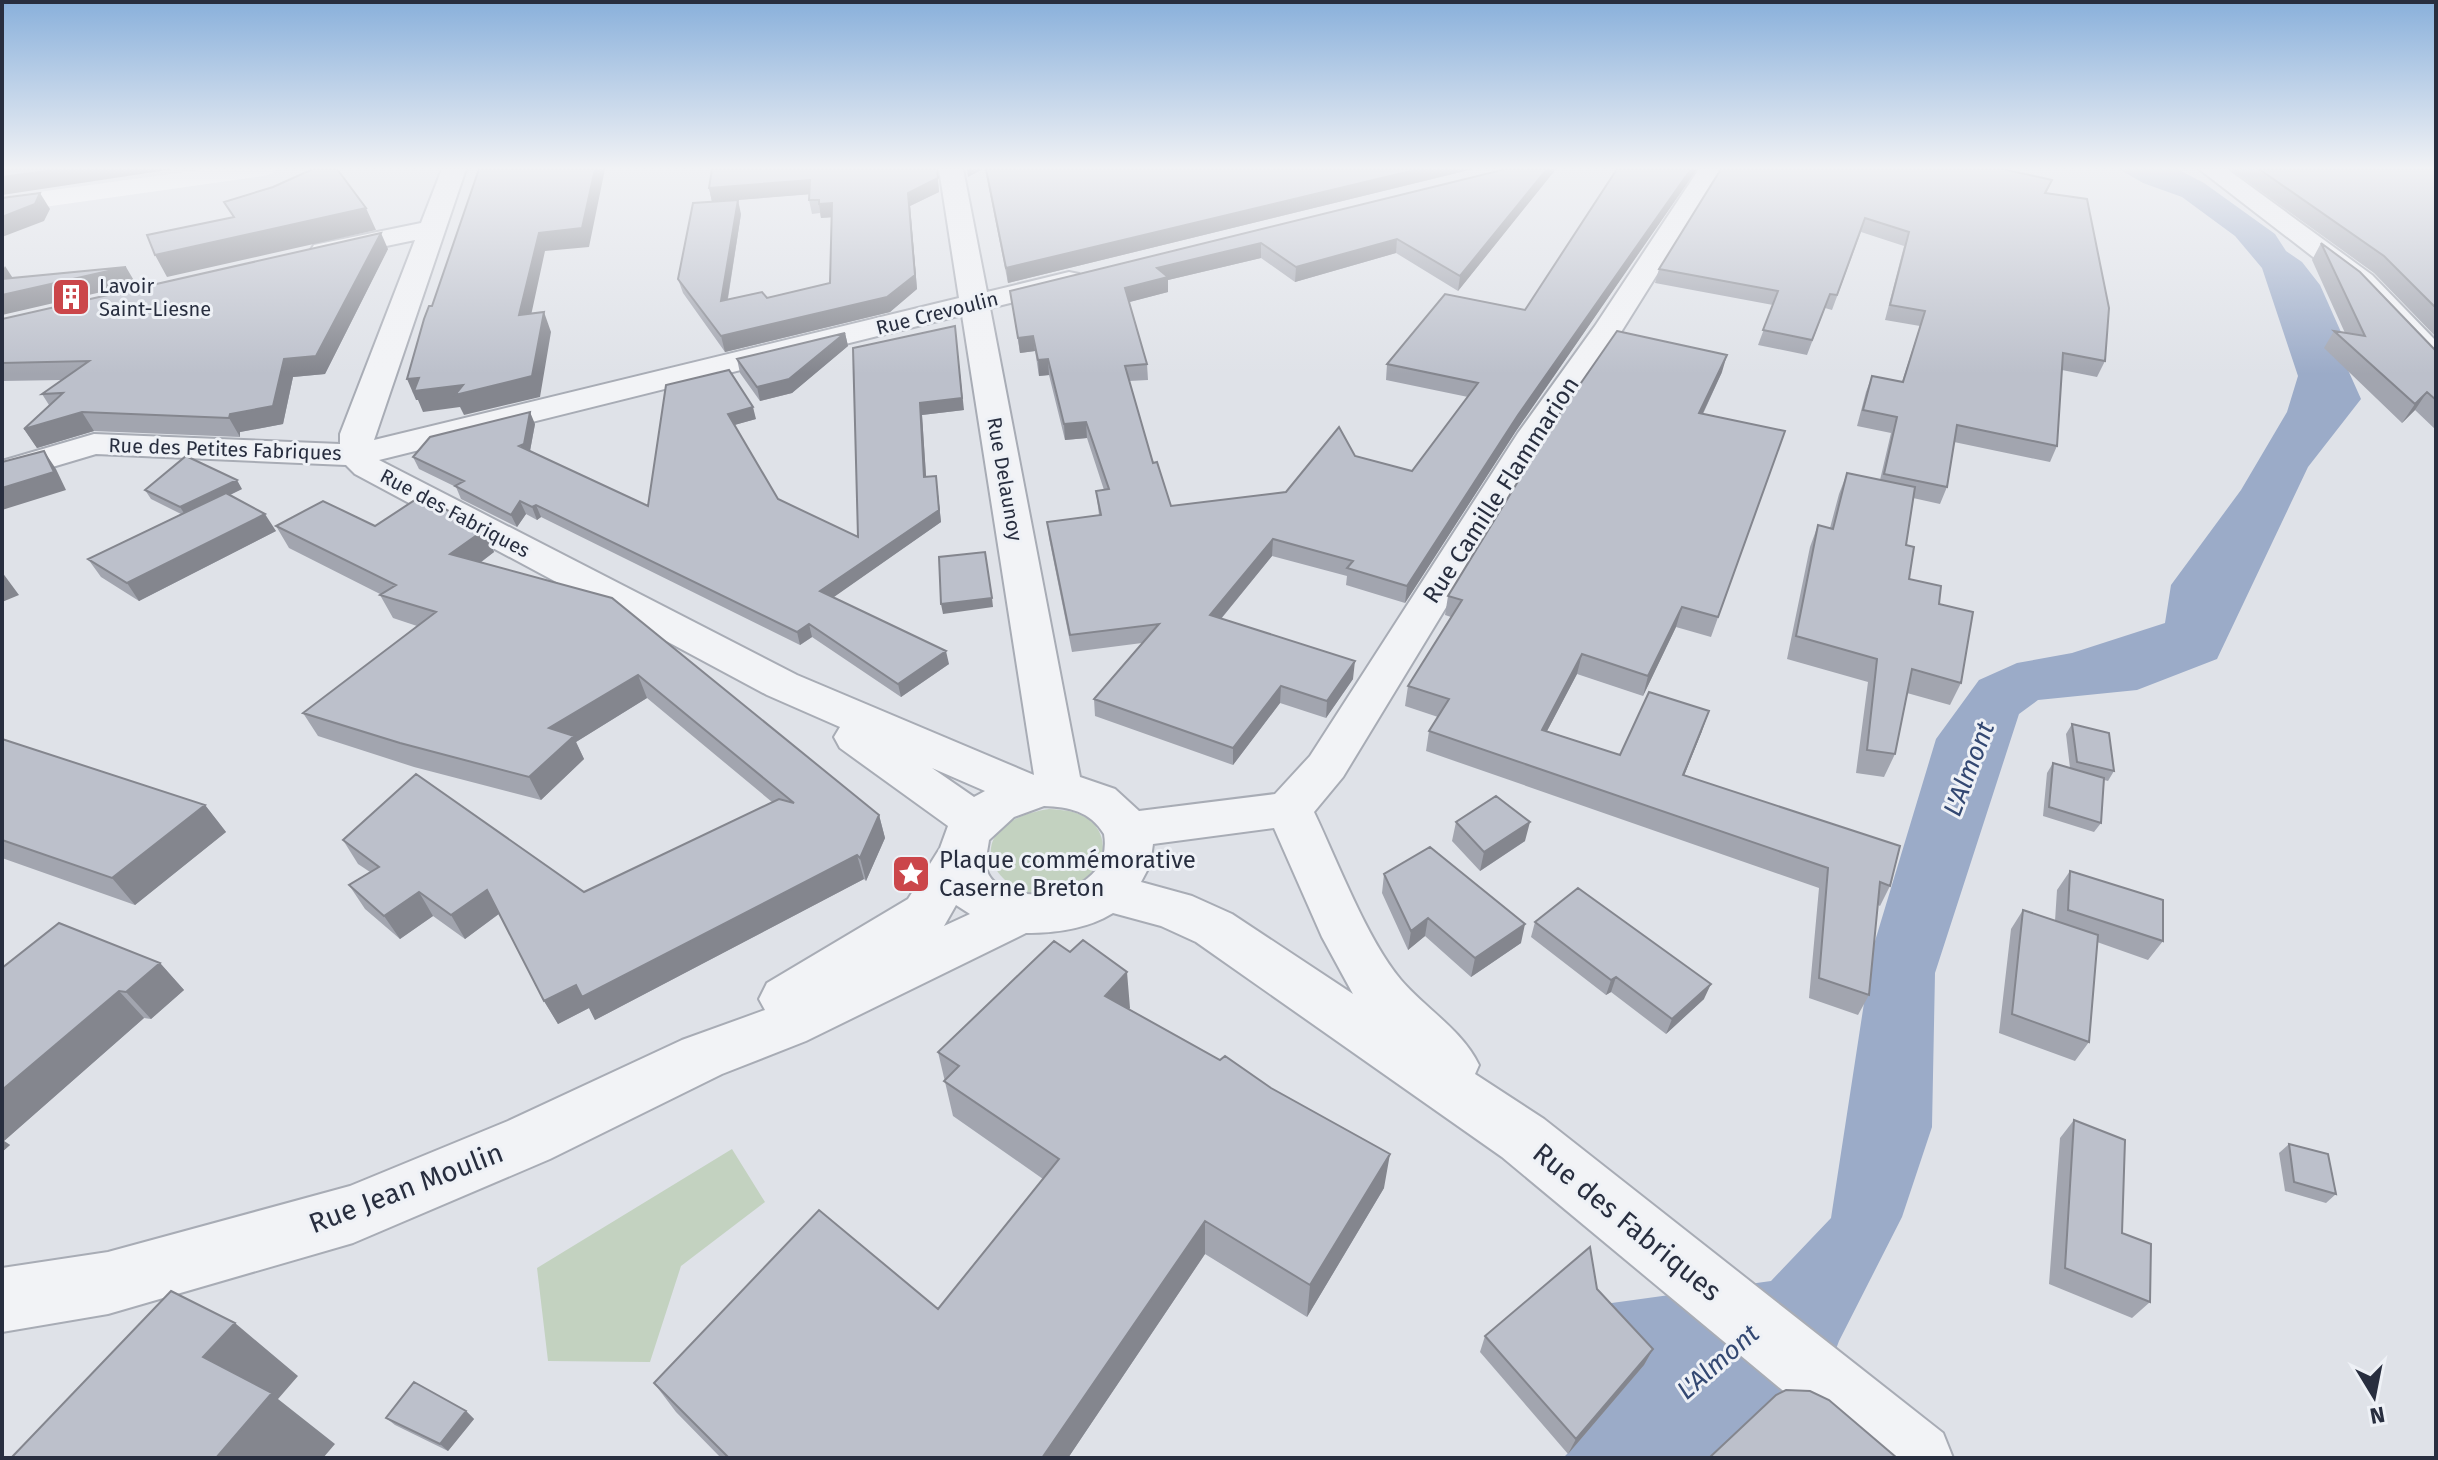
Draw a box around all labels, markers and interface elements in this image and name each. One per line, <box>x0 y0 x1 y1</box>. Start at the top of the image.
place label: Lavoir Saint-Liesne <box>99 274 211 321</box>
building icon: Lavoir Saint-Liesne <box>50 276 92 318</box>
street label: Rue Crevoulin <box>873 286 1001 340</box>
street label: Rue Camille Flammarion <box>1417 371 1585 609</box>
street label: Rue Delaunoy <box>982 415 1028 543</box>
street label: Rue des Petites Fabriques <box>108 433 342 465</box>
street label: Rue des Fabriques <box>376 463 534 563</box>
water label: L'Almont <box>1937 717 2001 821</box>
place label: Plaque commémorative Caserne Breton <box>939 846 1196 902</box>
place icon: Plaque commémorative Caserne Breton <box>890 853 932 895</box>
street label: Rue Jean Moulin <box>304 1136 508 1240</box>
street label: Rue des Fabriques <box>1526 1136 1728 1308</box>
water label: L'Almont <box>1671 1317 1766 1406</box>
north arrow <box>2334 1356 2414 1436</box>
text: N <box>2368 1401 2387 1430</box>

